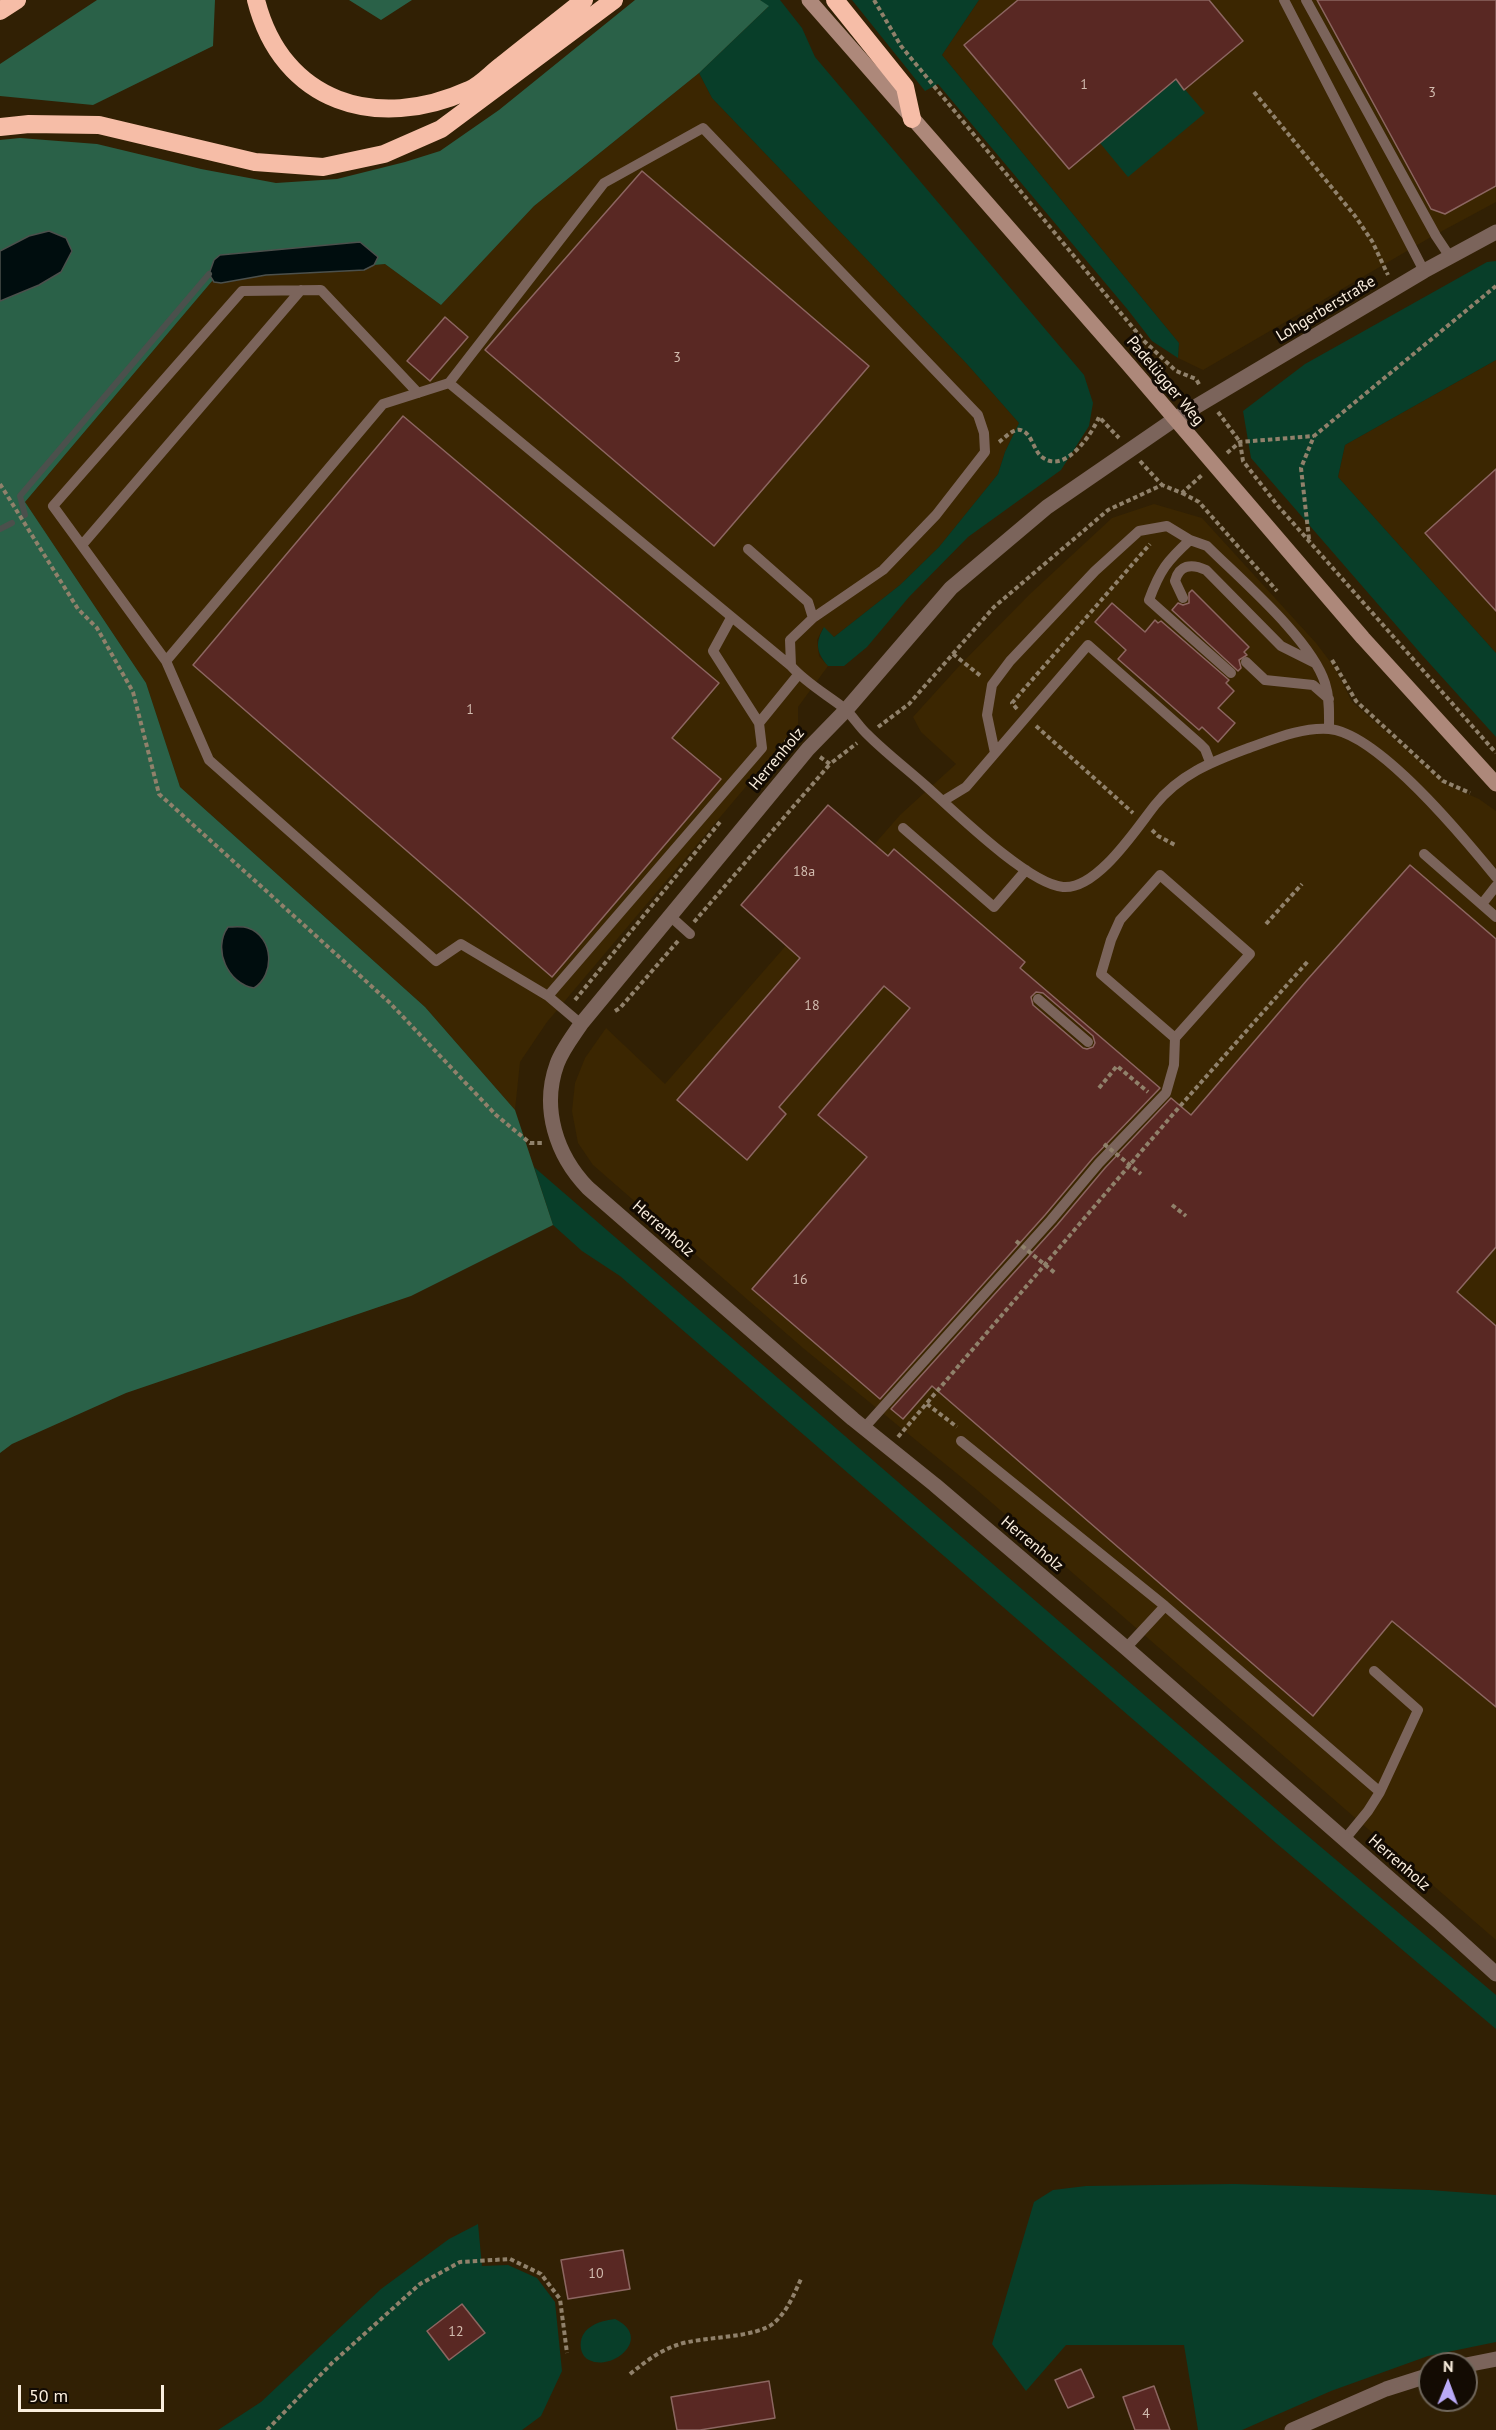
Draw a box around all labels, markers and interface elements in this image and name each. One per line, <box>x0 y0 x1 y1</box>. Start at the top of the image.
house number: 1 <box>1080 77 1088 93</box>
house number: 3 <box>1428 85 1436 101</box>
street label: Lohgerberstraße <box>1273 272 1379 346</box>
street label: Padelügger Weg <box>1122 333 1208 429</box>
house number: 3 <box>673 350 681 366</box>
house number: 1 <box>466 702 474 718</box>
street label: Herrenholz <box>745 724 809 794</box>
house number: 18a <box>793 864 815 880</box>
house number: 18 <box>804 998 820 1014</box>
street label: Herrenholz <box>628 1197 698 1261</box>
house number: 16 <box>792 1272 808 1288</box>
street label: Herrenholz <box>997 1512 1067 1576</box>
street label: Herrenholz <box>1364 1831 1434 1895</box>
house number: 10 <box>588 2266 604 2282</box>
house number: 12 <box>448 2324 464 2340</box>
north arrow <box>1418 2352 1478 2412</box>
text: N <box>1443 2356 1454 2376</box>
scale bar <box>21 2373 166 2411</box>
text: 50 m <box>29 2384 68 2407</box>
house number: 4 <box>1142 2406 1150 2422</box>

